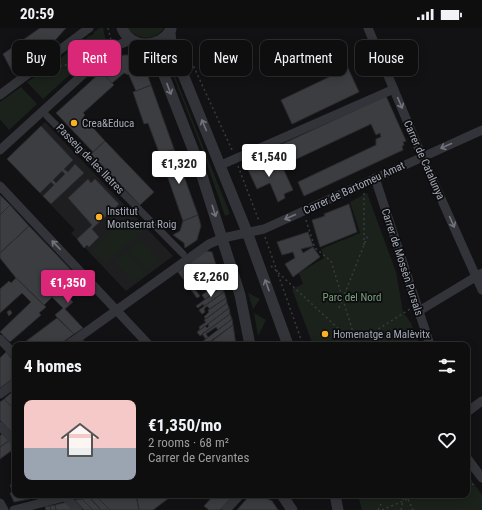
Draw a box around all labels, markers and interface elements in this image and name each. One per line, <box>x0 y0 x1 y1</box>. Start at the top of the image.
text: 20:59 <box>20 5 54 23</box>
chip: Buy <box>12 40 60 76</box>
chip: Rent <box>68 40 121 76</box>
chip: Filters <box>129 40 192 76</box>
chip: New <box>200 40 252 76</box>
chip: Apartment <box>260 40 347 76</box>
chip: House <box>355 40 418 76</box>
one-way arrow <box>166 82 174 94</box>
one-way arrow <box>396 96 404 108</box>
place label: Crea&Educa <box>82 117 134 130</box>
marker: Crea&Educa <box>69 118 79 128</box>
street label: Carrer de Catalunya <box>401 118 447 202</box>
one-way arrow <box>200 119 208 131</box>
street label: Passeig de les lletres <box>53 121 127 197</box>
one-way arrow <box>441 143 453 150</box>
pin: €1,540 <box>236 144 302 178</box>
text: €1,540 <box>251 149 287 164</box>
pin: €1,320 <box>146 151 212 185</box>
text: €1,320 <box>161 156 197 171</box>
street label: Carrer de Bartomeu Amat <box>301 159 407 217</box>
one-way arrow <box>211 204 219 216</box>
place label: Institut Montserrat Roig <box>107 205 176 231</box>
street label: Carrer de Mossèn Pursals <box>379 207 425 317</box>
marker: Institut Montserrat Roig <box>94 212 104 222</box>
one-way arrow <box>284 214 296 221</box>
one-way arrow <box>449 215 456 227</box>
one-way arrow <box>52 240 61 250</box>
pin: €2,260 <box>178 264 244 298</box>
text: €2,260 <box>193 269 229 284</box>
pin: €1,350 <box>35 270 101 304</box>
text: €1,350 <box>50 275 86 290</box>
one-way arrow <box>262 279 270 291</box>
park label: Parc del Nord <box>323 291 381 304</box>
place label: Homenatge a Malèvitx <box>333 328 430 341</box>
marker: Homenatge a Malèvitx <box>320 329 330 339</box>
icon: filters <box>436 355 458 377</box>
text: 4 homes <box>24 356 82 376</box>
text: €1,350/mo <box>148 415 222 435</box>
icon: home <box>56 416 104 464</box>
icon: heart <box>436 429 458 451</box>
text: 2 rooms · 68 m² <box>148 435 229 450</box>
text: Carrer de Cervantes <box>148 450 249 465</box>

